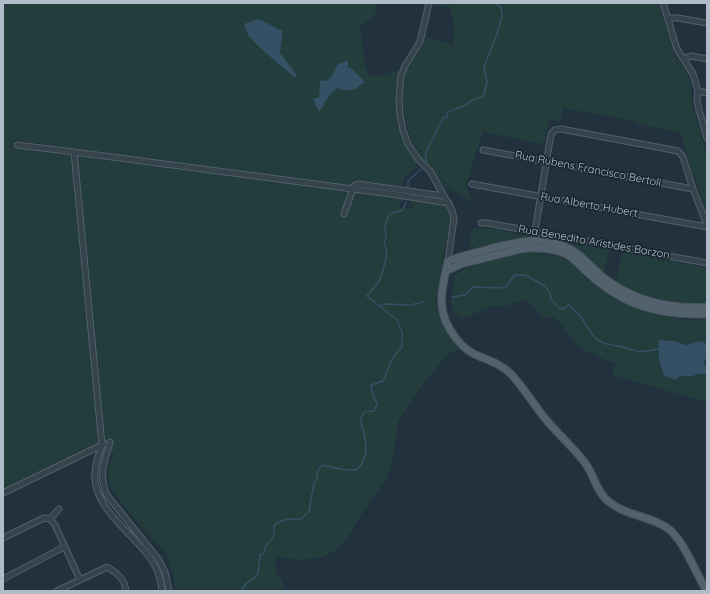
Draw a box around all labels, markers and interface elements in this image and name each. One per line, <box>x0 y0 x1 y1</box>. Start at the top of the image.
street label: Rua Rubens Francisco Bertoli <box>514 148 662 190</box>
street label: Rua Alberto Hubert <box>539 190 639 220</box>
street label: Rua Benedito Aristides Barzon <box>517 222 671 262</box>

